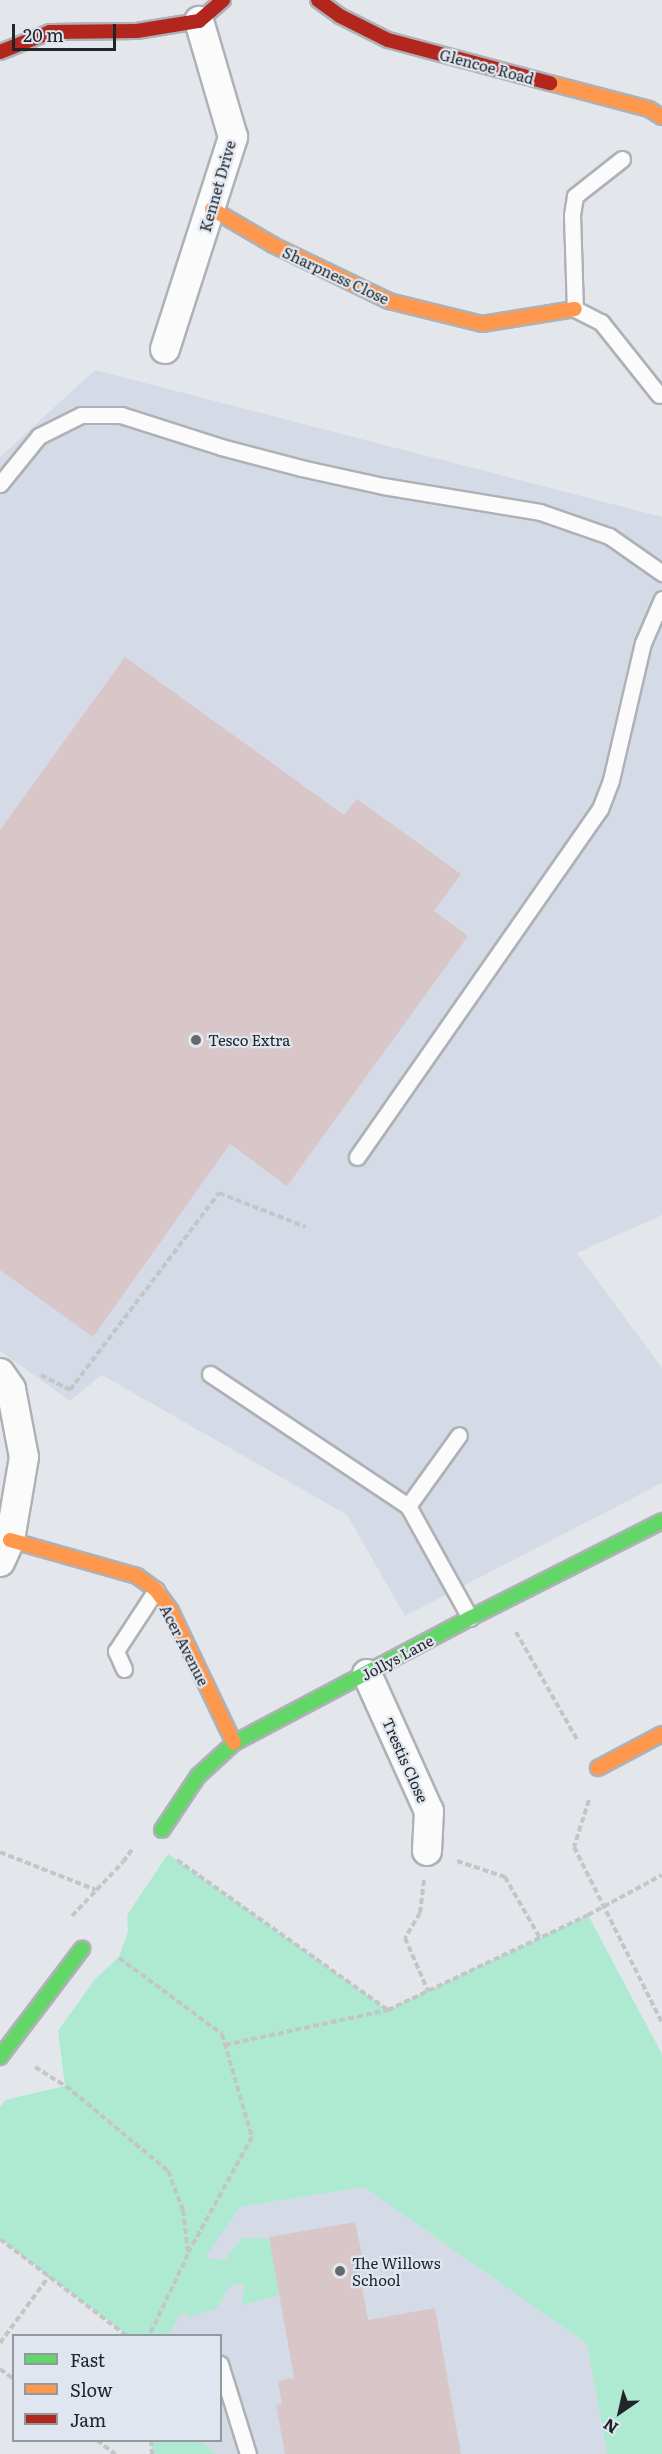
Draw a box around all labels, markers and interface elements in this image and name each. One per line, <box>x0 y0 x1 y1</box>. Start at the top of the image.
scale bar <box>15 12 118 50</box>
text: 20 m <box>23 21 64 48</box>
street label: Glencoe Road <box>438 45 536 87</box>
street label: Kennet Drive <box>195 138 239 234</box>
street label: Sharpness Close <box>280 242 392 308</box>
place label: Tesco Extra <box>208 1031 290 1049</box>
marker: Tesco Extra <box>189 1033 203 1047</box>
street label: Acer Avenue <box>157 1601 213 1689</box>
street label: Jollys Lane <box>358 1631 436 1683</box>
street label: Trestis Close <box>379 1715 433 1805</box>
place label: The Willows School <box>352 2253 440 2288</box>
marker: The Willows School <box>333 2264 347 2278</box>
legend <box>12 2334 222 2442</box>
text: Fast <box>70 2346 105 2373</box>
text: Slow <box>70 2376 112 2403</box>
north arrow <box>590 2382 650 2442</box>
text: Jam <box>70 2406 106 2433</box>
text: N <box>598 2413 622 2441</box>

